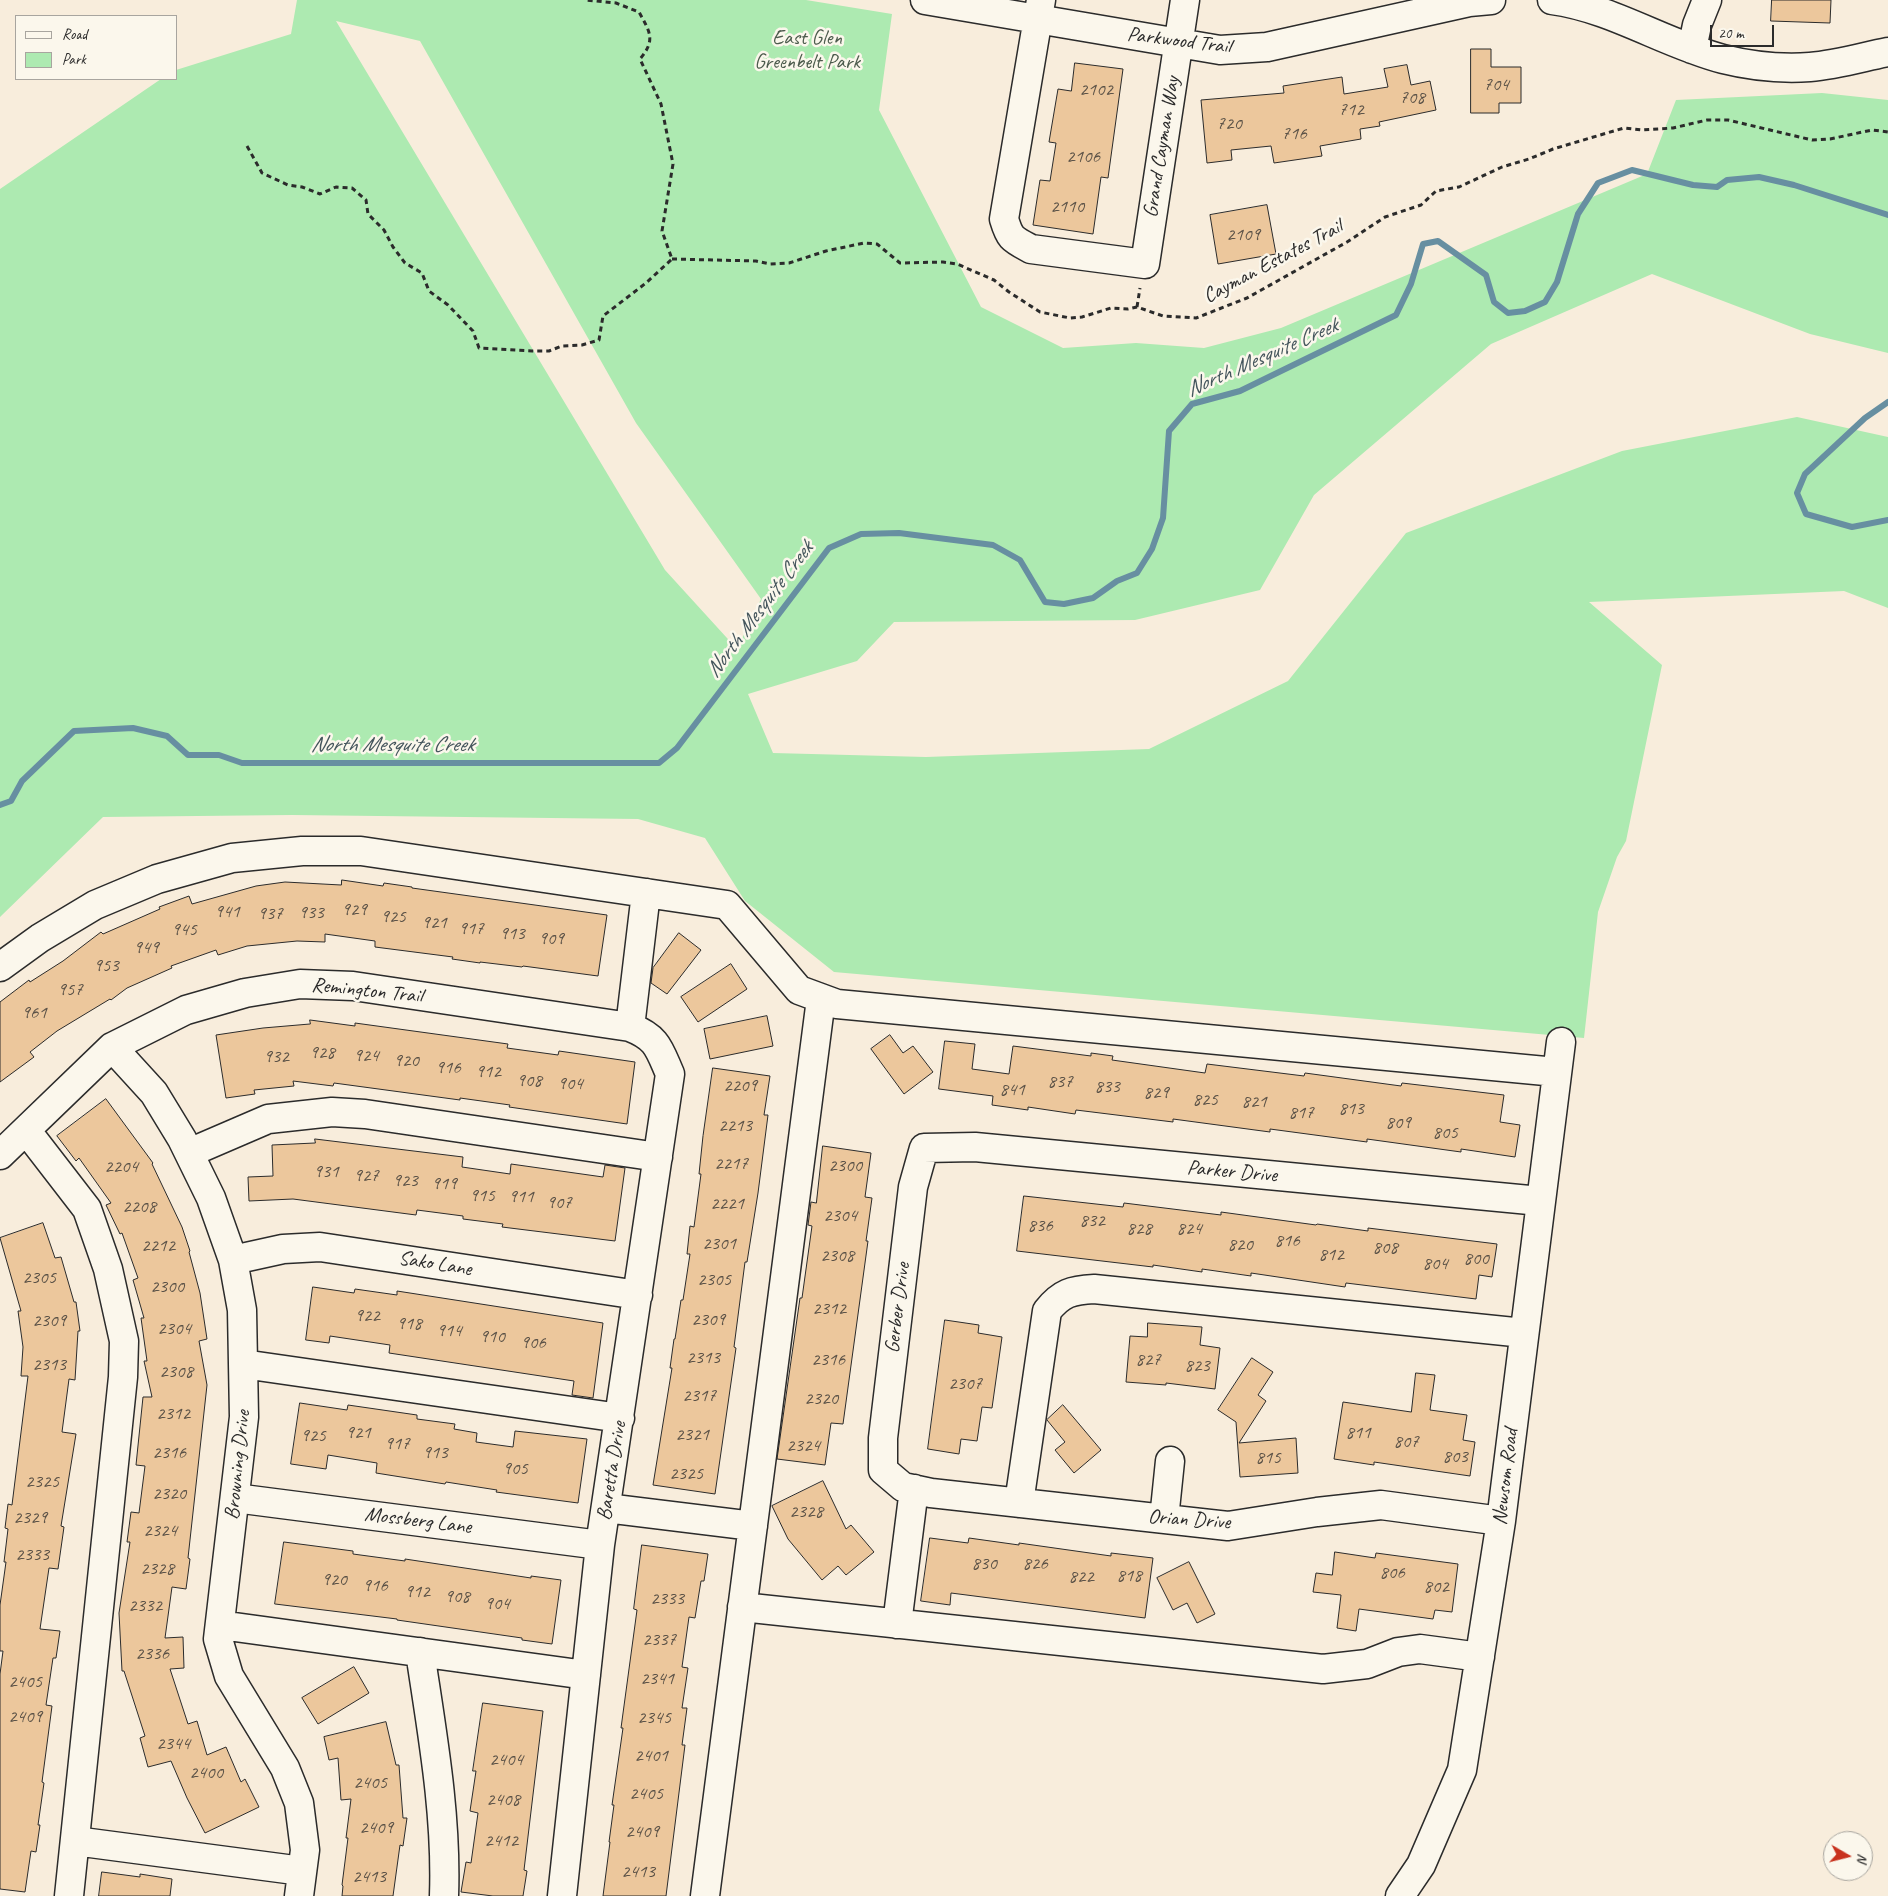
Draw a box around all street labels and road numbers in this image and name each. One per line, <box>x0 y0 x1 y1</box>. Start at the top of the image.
street label: Parkwood Trail <box>1126 22 1232 60</box>
street label: Grand Cayman Way <box>1138 75 1186 219</box>
street label: Cayman Estates Trail <box>1199 215 1347 309</box>
street label: Remington Trail <box>310 973 424 1009</box>
street label: Parker Drive <box>1186 1156 1278 1188</box>
street label: Sako Lane <box>397 1246 473 1282</box>
street label: Gerber Drive <box>880 1261 916 1355</box>
street label: Browning Drive <box>220 1409 256 1521</box>
street label: Baretta Drive <box>592 1420 632 1522</box>
street label: Newsom Road <box>1488 1427 1524 1527</box>
street label: Mossberg Lane <box>363 1502 473 1540</box>
street label: Orian Drive <box>1147 1505 1231 1535</box>

